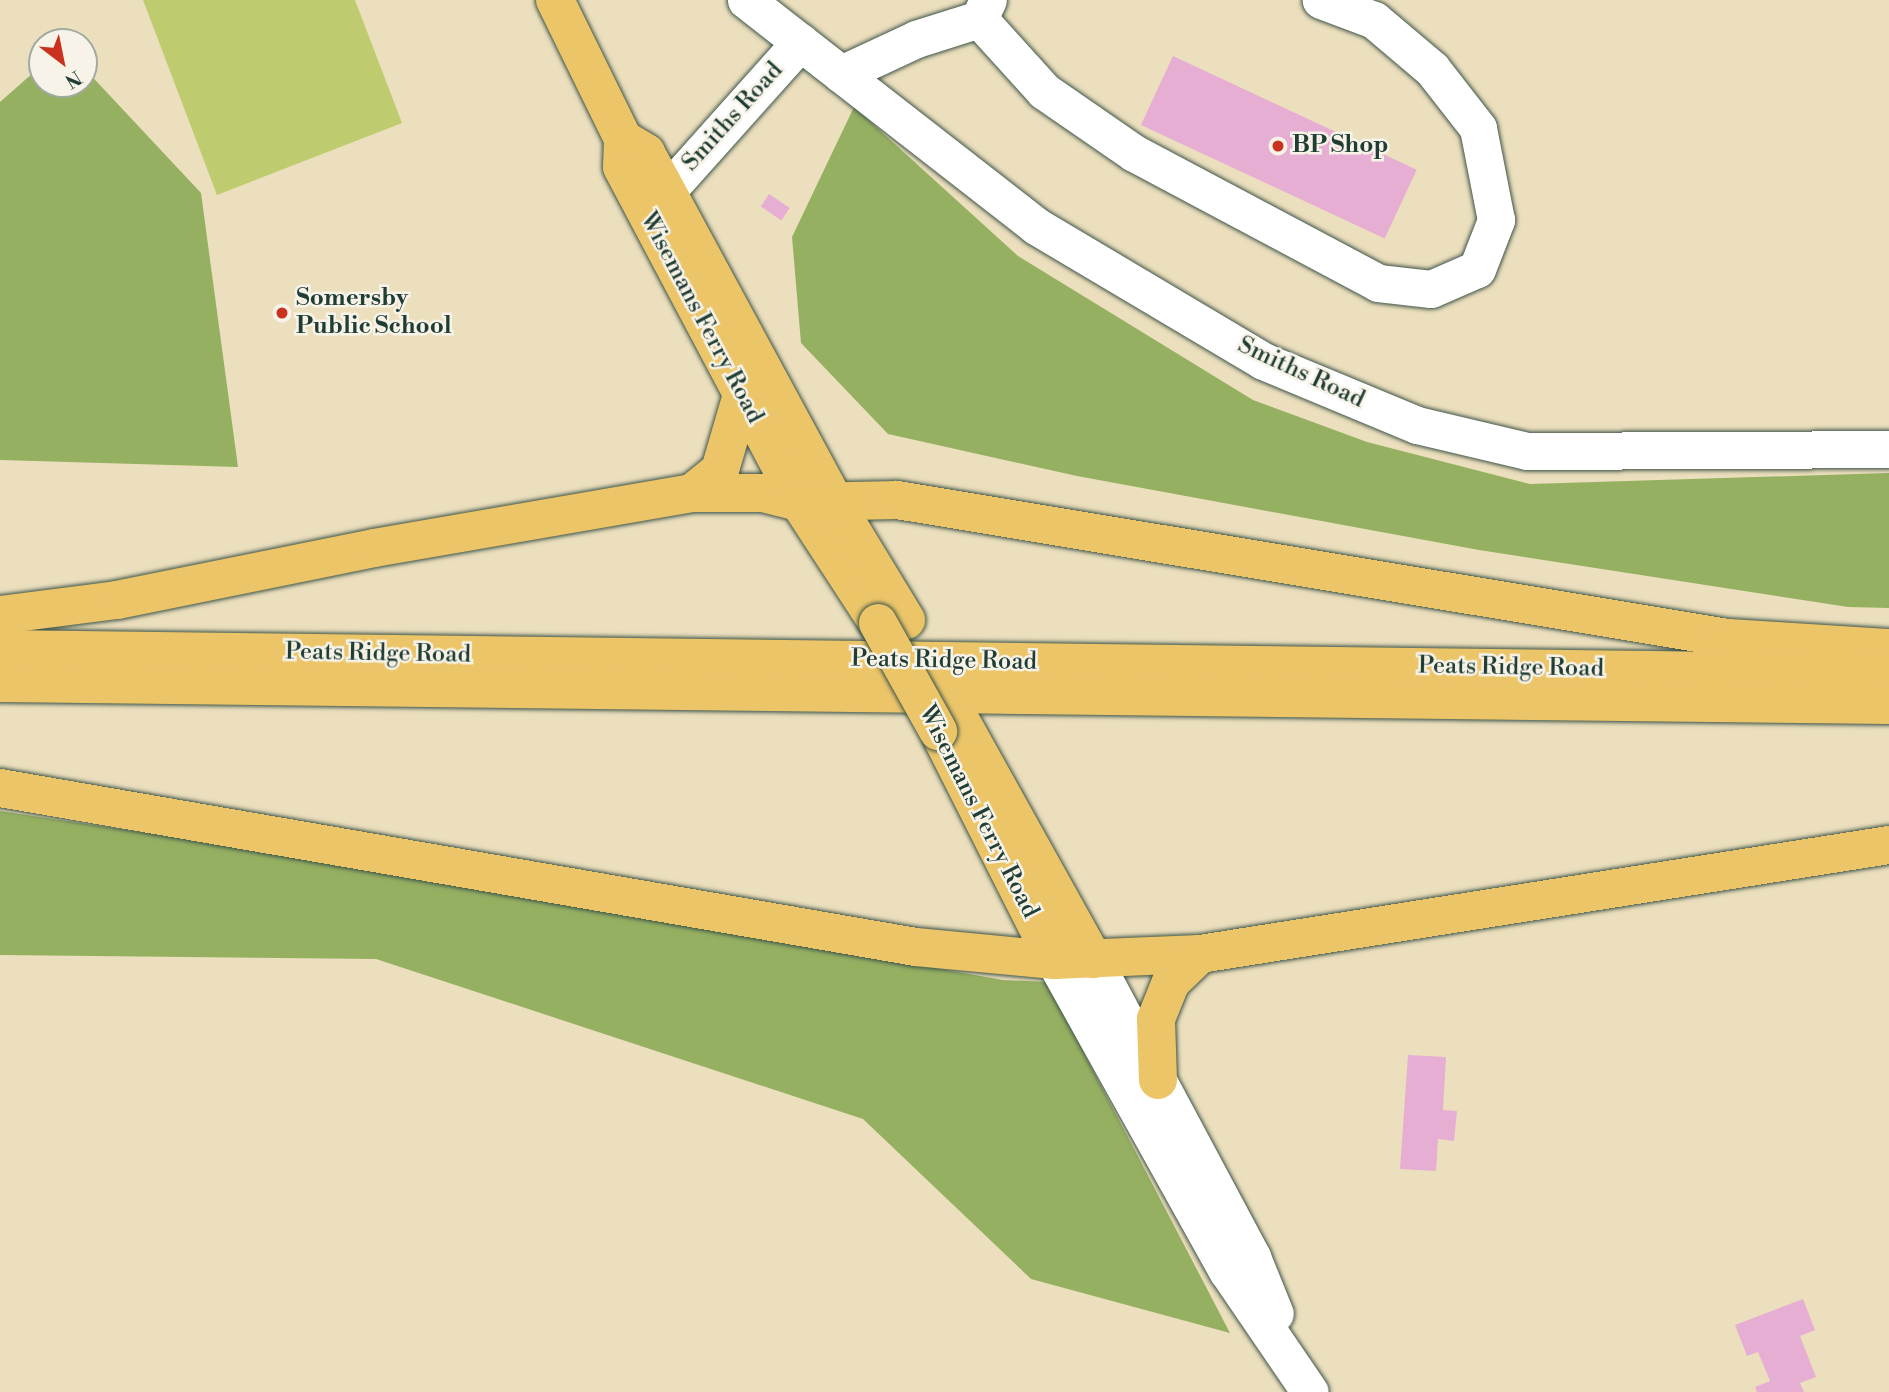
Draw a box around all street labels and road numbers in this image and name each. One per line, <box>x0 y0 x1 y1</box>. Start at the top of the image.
street label: Smiths Road <box>677 57 789 177</box>
street label: Wisemans Ferry Road <box>633 207 769 429</box>
street label: Smiths Road <box>1233 331 1369 415</box>
street label: Peats Ridge Road <box>285 638 471 670</box>
street label: Peats Ridge Road <box>851 645 1037 677</box>
street label: Peats Ridge Road <box>1418 652 1604 684</box>
street label: Wisemans Ferry Road <box>912 701 1044 923</box>

